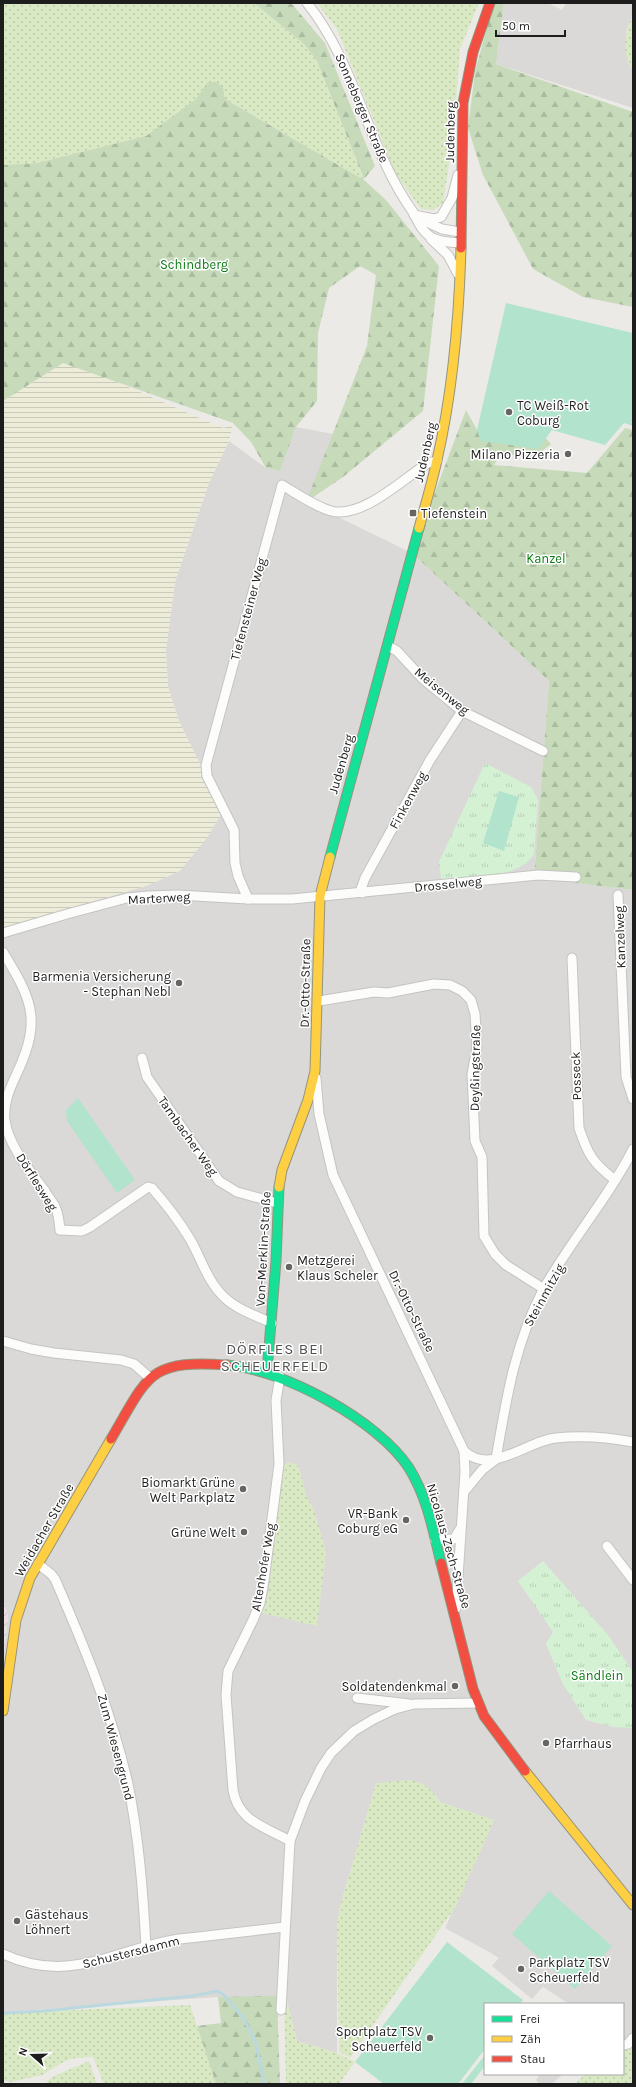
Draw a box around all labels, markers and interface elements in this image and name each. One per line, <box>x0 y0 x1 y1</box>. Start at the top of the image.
scale bar <box>496 12 565 38</box>
text: 50 m <box>502 19 530 33</box>
street label: Sonneberger Straße <box>332 51 392 165</box>
street label: Judenberg <box>442 100 458 163</box>
park label: Schindberg <box>160 257 229 272</box>
place label: TC Weiß-Rot Coburg <box>517 398 589 428</box>
marker: TC Weiß-Rot Coburg <box>504 407 514 417</box>
street label: Judenberg <box>411 420 439 484</box>
place label: Milano Pizzeria <box>470 447 560 462</box>
marker: Milano Pizzeria <box>563 449 573 459</box>
place label: Tiefenstein <box>421 506 487 521</box>
marker: Tiefenstein <box>408 508 418 518</box>
park label: Kanzel <box>526 551 566 566</box>
street label: Tiefensteiner Weg <box>227 555 269 662</box>
street label: Meisenweg <box>411 664 473 718</box>
street label: Judenberg <box>325 732 357 796</box>
street label: Finkenweg <box>386 768 430 832</box>
street label: Drosselweg <box>414 873 483 895</box>
street label: Marterweg <box>127 889 191 907</box>
street label: Kanzelweg <box>611 905 629 969</box>
street label: Dr.-Otto-Straße <box>297 938 313 1028</box>
place label: Barmenia Versicherung - Stephan Nebl <box>32 969 172 999</box>
marker: Barmenia Versicherung - Stephan Nebl <box>174 978 184 988</box>
street label: Deyßingstraße <box>467 1024 483 1111</box>
street label: Posseck <box>568 1051 584 1101</box>
street label: Tambacher Weg <box>155 1093 221 1179</box>
street label: Dörflesweg <box>13 1150 61 1214</box>
street label: Von-Merklin-Straße <box>252 1191 274 1307</box>
place label: Metzgerei Klaus Scheler <box>297 1253 378 1283</box>
street label: Steinmitzig <box>521 1260 568 1329</box>
marker: Metzgerei Klaus Scheler <box>284 1262 294 1272</box>
street label: Dr.-Otto-Straße <box>386 1268 438 1355</box>
district label: DÖRFLES BEI SCHEUERFELD <box>221 1340 329 1375</box>
place label: Biomarkt Grüne Welt Parkplatz <box>141 1475 235 1505</box>
street label: Weidacher Straße <box>11 1481 77 1579</box>
street label: Nicolaus-Zech-Straße <box>424 1482 474 1611</box>
marker: Biomarkt Grüne Welt Parkplatz <box>238 1484 248 1494</box>
place label: VR-Bank Coburg eG <box>337 1506 398 1536</box>
marker: VR-Bank Coburg eG <box>401 1515 411 1525</box>
street label: Altenhofer Weg <box>248 1521 278 1612</box>
place label: Grüne Welt <box>171 1525 236 1540</box>
marker: Grüne Welt <box>239 1527 249 1537</box>
park label: Sändlein <box>571 1668 623 1683</box>
place label: Soldatendenkmal <box>342 1679 447 1694</box>
marker: Soldatendenkmal <box>450 1681 460 1691</box>
street label: Zum Wiesengrund <box>95 1692 137 1802</box>
place label: Pfarrhaus <box>554 1736 612 1751</box>
marker: Pfarrhaus <box>541 1738 551 1748</box>
place label: Gästehaus Löhnert <box>25 1907 89 1937</box>
marker: Gästehaus Löhnert <box>12 1916 22 1926</box>
street label: Schustersdamm <box>81 1933 181 1971</box>
place label: Parkplatz TSV Scheuerfeld <box>529 1955 610 1985</box>
marker: Parkplatz TSV Scheuerfeld <box>516 1964 526 1974</box>
legend <box>484 2003 624 2075</box>
text: Frei <box>520 2012 540 2026</box>
place label: Sportplatz TSV Scheuerfeld <box>336 2024 423 2054</box>
text: Zäh <box>520 2032 541 2046</box>
marker: Sportplatz TSV Scheuerfeld <box>425 2033 435 2043</box>
north arrow <box>12 2035 52 2075</box>
text: N <box>16 2046 31 2058</box>
text: Stau <box>520 2052 546 2066</box>

